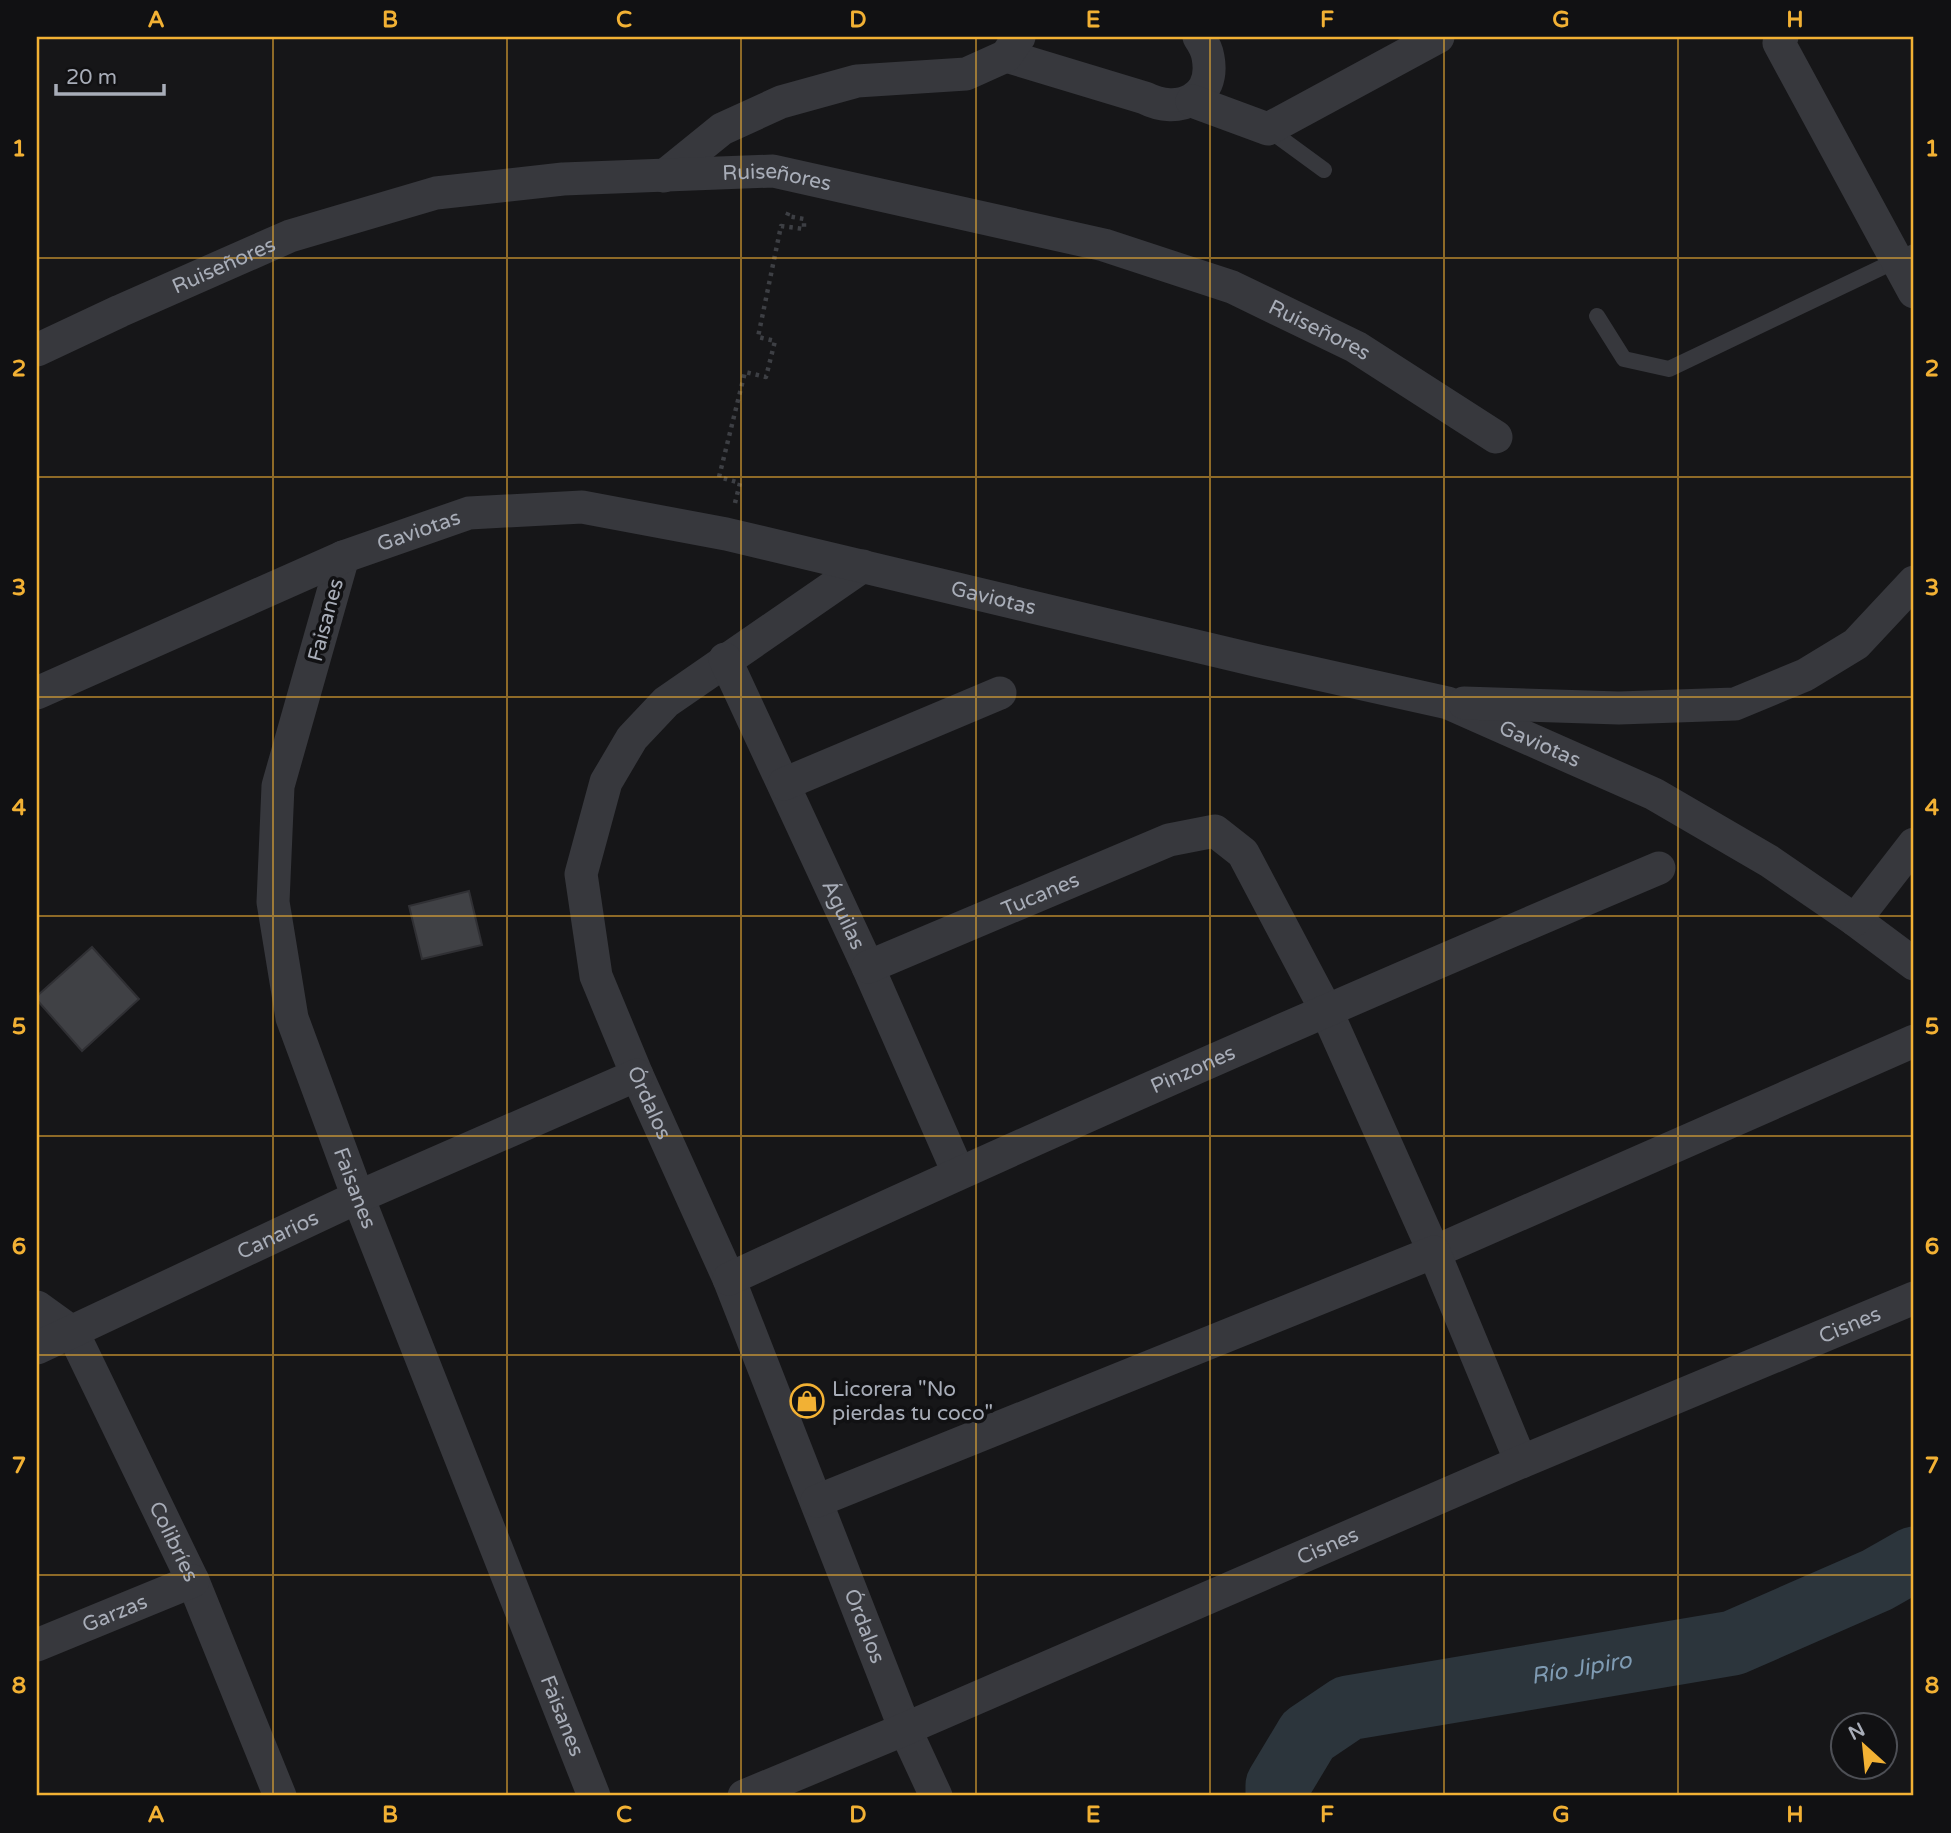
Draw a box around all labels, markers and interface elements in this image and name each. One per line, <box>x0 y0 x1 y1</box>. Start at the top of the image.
text: A <box>147 6 165 34</box>
text: B <box>382 6 398 34</box>
text: C <box>616 6 632 34</box>
text: D <box>849 6 867 34</box>
text: E <box>1086 6 1100 34</box>
text: F <box>1320 6 1334 34</box>
text: G <box>1552 6 1570 34</box>
text: H <box>1786 6 1804 34</box>
scale bar <box>56 52 164 96</box>
text: 20 m <box>66 65 117 90</box>
text: 1 <box>12 135 26 163</box>
text: 1 <box>1925 135 1939 163</box>
street label: Ruiseñores <box>722 158 834 196</box>
street label: Ruiseñores <box>168 232 279 299</box>
street label: Ruiseñores <box>1265 294 1375 366</box>
text: 2 <box>12 355 26 383</box>
text: 2 <box>1925 355 1939 383</box>
street label: Gaviotas <box>374 505 464 557</box>
text: 3 <box>12 574 26 602</box>
text: 3 <box>1925 574 1939 602</box>
street label: Faisanes <box>303 576 349 664</box>
street label: Gaviotas <box>949 576 1039 620</box>
street label: Gaviotas <box>1495 715 1585 773</box>
text: 4 <box>12 794 27 822</box>
text: 4 <box>1925 794 1940 822</box>
street label: Tucanes <box>998 867 1083 922</box>
street label: Águilas <box>817 876 871 954</box>
text: 5 <box>12 1013 26 1041</box>
text: 5 <box>1925 1013 1939 1041</box>
street label: Pinzones <box>1147 1040 1239 1099</box>
street label: Órdalos <box>622 1062 677 1143</box>
street label: Faisanes <box>328 1144 382 1232</box>
street label: Canarios <box>233 1205 322 1265</box>
text: 6 <box>12 1233 26 1261</box>
text: 6 <box>1925 1233 1939 1261</box>
street label: Cisnes <box>1815 1301 1884 1349</box>
place label: Licorera "No pierdas tu coco" <box>832 1377 993 1426</box>
shop icon: Licorera "No pierdas tu coco" <box>788 1382 826 1420</box>
text: 7 <box>12 1452 26 1480</box>
text: 7 <box>1925 1452 1939 1480</box>
street label: Colibríes <box>144 1497 204 1586</box>
street label: Cisnes <box>1293 1521 1362 1570</box>
street label: Órdalos <box>839 1585 891 1667</box>
street label: Garzas <box>78 1589 151 1638</box>
water label: Río Jipiro <box>1529 1646 1634 1691</box>
text: 8 <box>12 1672 26 1700</box>
street label: Faisanes <box>535 1672 590 1760</box>
text: 8 <box>1925 1672 1939 1700</box>
north arrow <box>1828 1710 1898 1780</box>
text: N <box>1845 1718 1869 1745</box>
text: A <box>147 1801 165 1829</box>
text: B <box>382 1801 398 1829</box>
text: C <box>616 1801 632 1829</box>
text: D <box>849 1801 867 1829</box>
text: E <box>1086 1801 1100 1829</box>
text: F <box>1320 1801 1334 1829</box>
text: G <box>1552 1801 1570 1829</box>
text: H <box>1786 1801 1804 1829</box>

